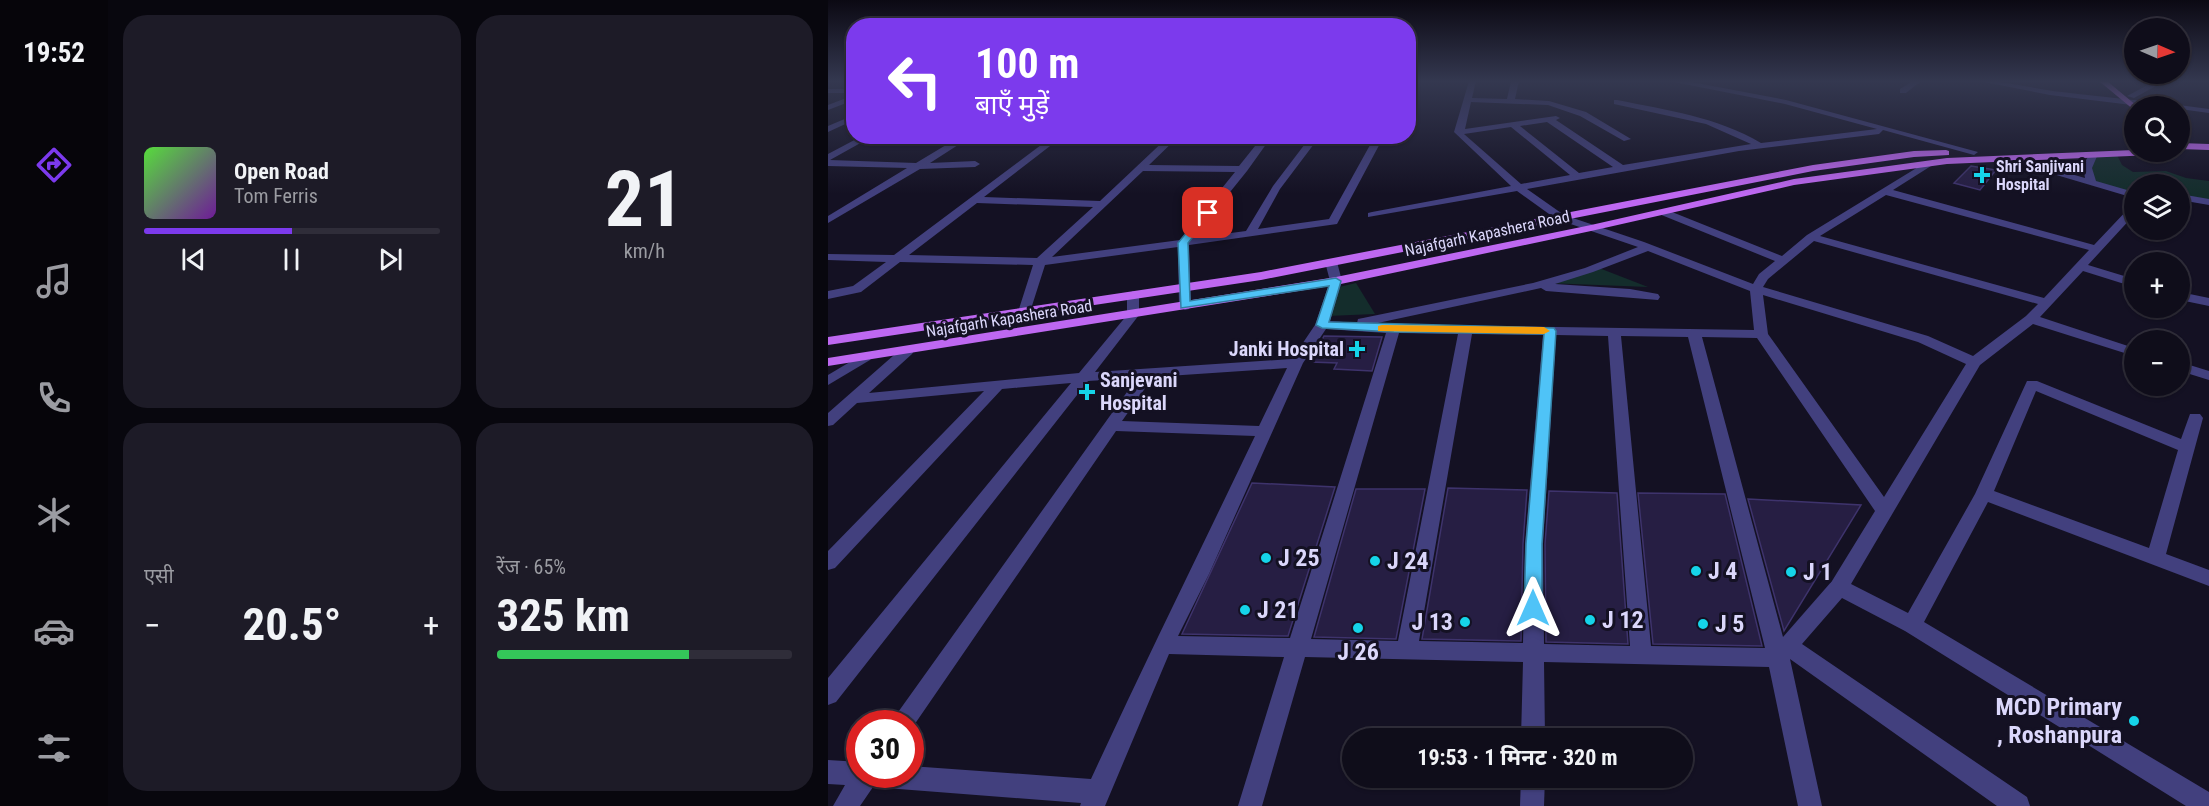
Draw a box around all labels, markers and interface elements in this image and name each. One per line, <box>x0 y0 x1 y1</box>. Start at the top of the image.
north arrow <box>2124 18 2190 84</box>
map controls <box>2124 18 2190 396</box>
text: 19:52 <box>23 37 85 69</box>
text: 100 m <box>975 39 1080 88</box>
icon: left <box>876 42 954 120</box>
text: बाएँ मुड़ें <box>975 89 1049 121</box>
button: search <box>2124 96 2190 162</box>
icon: directions <box>33 144 75 186</box>
text: 21 <box>605 154 684 245</box>
place label: Shri Sanjivani Hospital <box>1996 157 2084 194</box>
text: Open Road <box>234 159 329 184</box>
marker: Shri Sanjivani Hospital <box>1973 166 1991 184</box>
button: layers <box>2124 174 2190 240</box>
text: Tom Ferris <box>234 184 318 208</box>
pin <box>1182 187 1233 238</box>
icon: arrive <box>1191 196 1224 229</box>
street label: Najafgarh Kapashera Road <box>1403 207 1571 260</box>
text: km/h <box>624 239 665 263</box>
icon: previous <box>177 243 210 276</box>
icon: pause <box>275 243 308 276</box>
icon: next <box>374 243 407 276</box>
button: + <box>2124 252 2190 318</box>
icon: music <box>33 260 75 302</box>
street label: Najafgarh Kapashera Road <box>925 296 1094 341</box>
button: − <box>2124 330 2190 396</box>
place label: Janki Hospital <box>1229 337 1344 361</box>
marker: Janki Hospital <box>1348 340 1366 358</box>
place label: Sanjevani Hospital <box>1100 368 1178 415</box>
icon: phone <box>33 377 75 419</box>
marker: Sanjevani Hospital <box>1078 383 1096 401</box>
icon: climate <box>33 494 75 536</box>
place label: J 25 <box>1278 544 1320 572</box>
place label: J 24 <box>1387 547 1429 575</box>
marker: J 25 <box>1259 551 1273 565</box>
marker: J 24 <box>1368 554 1382 568</box>
text: रेंज · 65% <box>497 555 566 579</box>
place label: J 4 <box>1708 557 1737 585</box>
place label: J 1 <box>1803 558 1832 586</box>
text: एसी <box>144 564 174 588</box>
marker: J 4 <box>1689 564 1703 578</box>
marker: J 1 <box>1784 565 1798 579</box>
position arrow <box>1501 576 1565 640</box>
text: 325 km <box>497 589 630 642</box>
place label: J 21 <box>1257 596 1299 624</box>
text: 20.5° <box>242 598 341 651</box>
marker: J 21 <box>1238 603 1252 617</box>
text: − <box>144 606 161 645</box>
text: + <box>423 606 439 645</box>
place label: J 12 <box>1602 606 1644 634</box>
place label: J 13 <box>1411 608 1453 636</box>
icon: car <box>33 610 75 652</box>
place label: J 5 <box>1715 610 1744 638</box>
marker: J 12 <box>1583 613 1597 627</box>
marker: J 13 <box>1458 615 1472 629</box>
marker: J 5 <box>1696 617 1710 631</box>
marker: J 26 <box>1351 621 1365 635</box>
place label: J 26 <box>1337 638 1379 666</box>
place label: MCD Primary , Roshanpura <box>1995 693 2122 749</box>
speed limit sign: 30 <box>846 710 924 788</box>
marker: MCD Primary , Roshanpura <box>2127 714 2141 728</box>
icon: filters <box>33 727 75 769</box>
text: 19:53 · 1 मिनट · 320 m <box>1417 745 1618 770</box>

